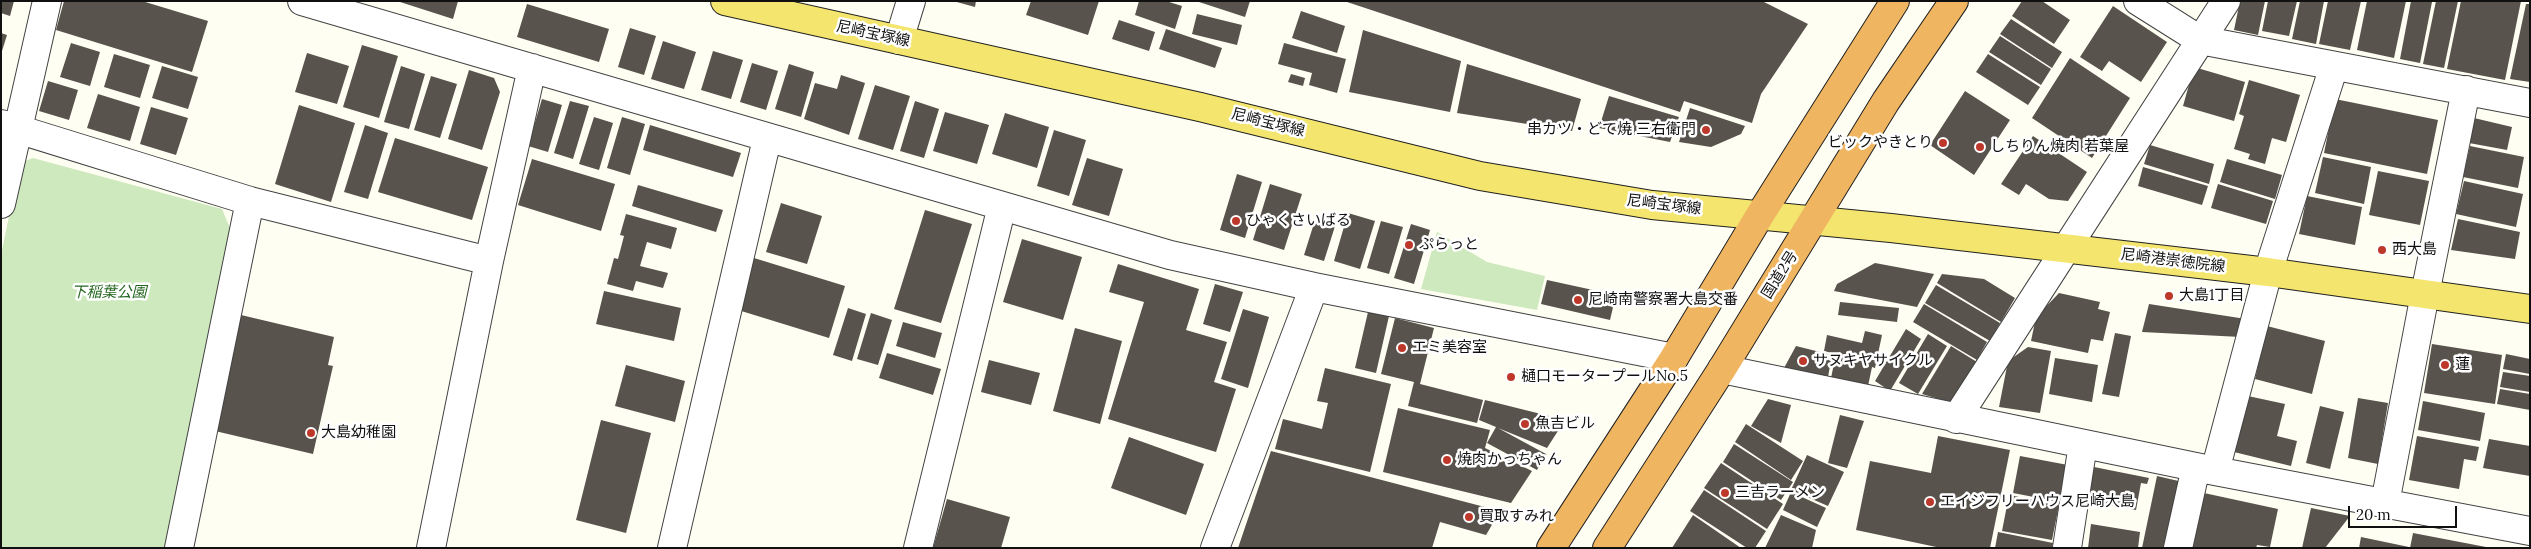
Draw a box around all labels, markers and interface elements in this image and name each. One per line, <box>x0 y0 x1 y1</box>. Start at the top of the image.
street label: 尼崎宝塚線 <box>834 17 912 51</box>
street label: 尼崎宝塚線 <box>1229 105 1307 141</box>
place label: 串カツ・どて焼 三右衛門 <box>1527 121 1696 139</box>
marker: 串カツ・どて焼 三右衛門 <box>1700 124 1712 136</box>
place label: ビックやきとり <box>1828 134 1933 152</box>
marker: ビックやきとり <box>1937 137 1949 149</box>
place label: しちりん焼肉 若葉屋 <box>1990 138 2129 156</box>
marker: しちりん焼肉 若葉屋 <box>1974 141 1986 153</box>
street label: 尼崎宝塚線 <box>1626 191 1702 219</box>
place label: ひゃくさいばる <box>1246 212 1351 230</box>
marker: ひゃくさいばる <box>1230 215 1242 227</box>
place label: ぷらっと <box>1419 236 1479 254</box>
marker: ぷらっと <box>1403 239 1415 251</box>
place label: 西大島 <box>2392 241 2437 259</box>
marker: 西大島 <box>2376 244 2388 256</box>
street label: 尼崎港崇徳院線 <box>2120 246 2226 276</box>
street label: 国道2号 <box>1758 248 1802 302</box>
park label: 下稲葉公園 <box>72 284 146 302</box>
place label: 大島1丁目 <box>2179 287 2244 305</box>
marker: 大島1丁目 <box>2163 290 2175 302</box>
place label: 尼崎南警察署大島交番 <box>1588 291 1738 309</box>
marker: 尼崎南警察署大島交番 <box>1572 294 1584 306</box>
place label: エミ美容室 <box>1412 339 1487 357</box>
marker: エミ美容室 <box>1396 342 1408 354</box>
place label: サヌキヤサイクル <box>1813 352 1933 370</box>
marker: サヌキヤサイクル <box>1797 355 1809 367</box>
place label: 蓮 <box>2455 356 2470 374</box>
marker: 蓮 <box>2439 359 2451 371</box>
place label: 樋口モータープールNo.5 <box>1521 368 1688 386</box>
marker: 樋口モータープールNo.5 <box>1505 371 1517 383</box>
place label: 魚吉ビル <box>1535 415 1595 433</box>
marker: 魚吉ビル <box>1519 418 1531 430</box>
place label: 大島幼稚園 <box>321 424 396 442</box>
marker: 大島幼稚園 <box>305 427 317 439</box>
place label: 焼肉かっちゃん <box>1457 451 1562 469</box>
marker: 焼肉かっちゃん <box>1441 454 1453 466</box>
place label: 三吉ラーメン <box>1735 484 1825 502</box>
marker: 三吉ラーメン <box>1719 487 1731 499</box>
place label: エイジフリーハウス尼崎大島 <box>1940 493 2135 511</box>
marker: エイジフリーハウス尼崎大島 <box>1924 496 1936 508</box>
scale bar <box>2351 496 2460 528</box>
text: 20 m <box>2356 505 2391 524</box>
place label: 買取すみれ <box>1479 508 1554 526</box>
marker: 買取すみれ <box>1463 511 1475 523</box>

